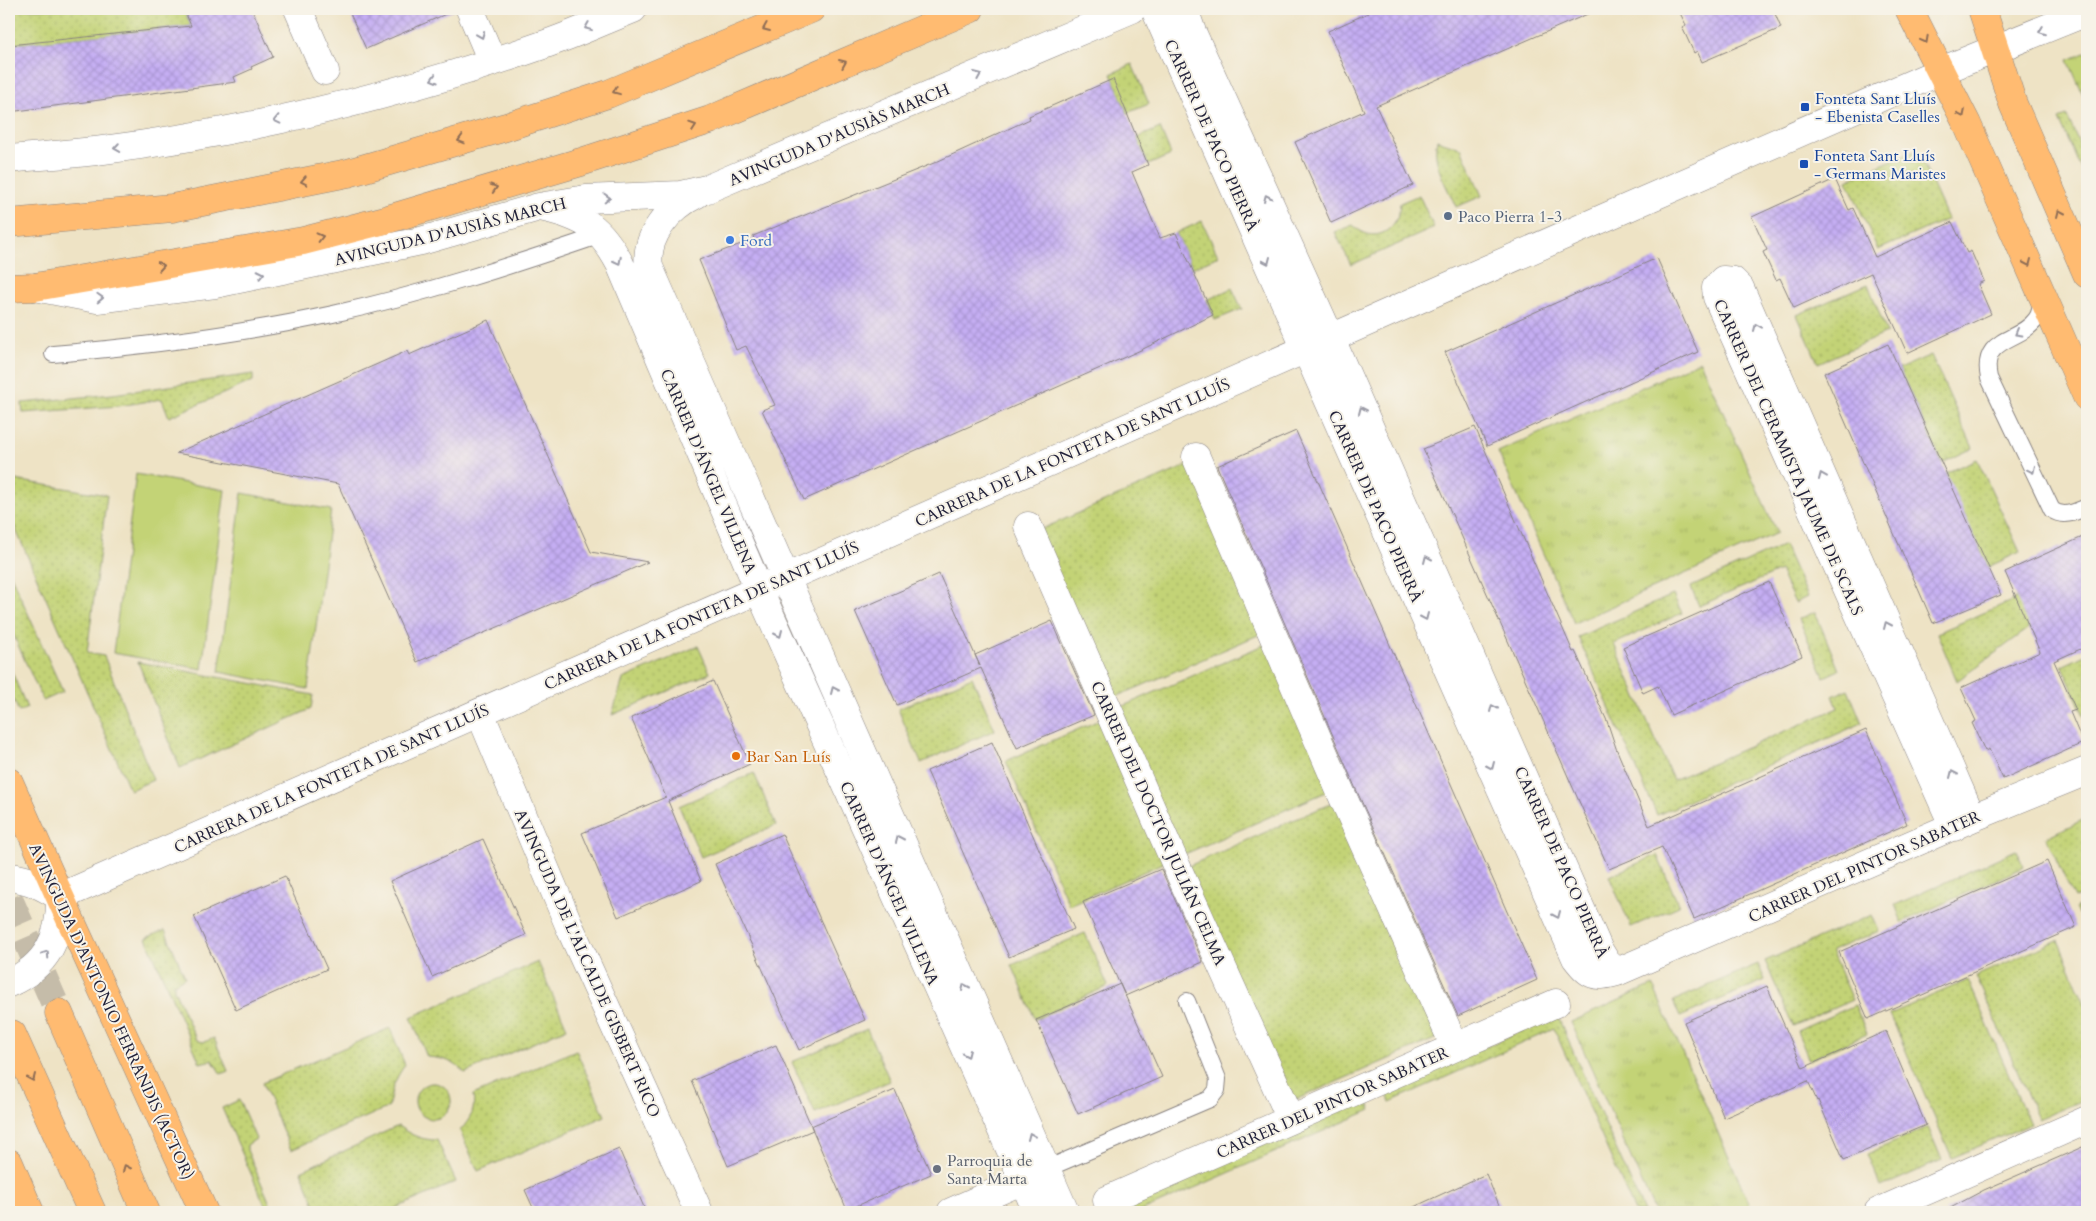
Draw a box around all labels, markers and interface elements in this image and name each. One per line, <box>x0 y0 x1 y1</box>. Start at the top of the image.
one-way arrow <box>584 21 593 31</box>
one-way arrow <box>762 22 771 33</box>
one-way arrow <box>2038 24 2047 35</box>
one-way arrow <box>475 30 485 39</box>
one-way arrow <box>1919 35 1929 44</box>
street label: CARRER DE PACO PIERRÀ <box>1159 36 1264 235</box>
one-way arrow <box>838 59 847 70</box>
one-way arrow <box>973 70 982 81</box>
one-way arrow <box>431 73 439 83</box>
street label: AVINGUDA D'AUSIÀS MARCH <box>726 78 953 192</box>
one-way arrow <box>612 84 621 95</box>
place label: Fonteta Sant Lluís - Ebenista Caselles <box>1815 88 1940 128</box>
marker: Fonteta Sant Lluís - Ebenista Caselles <box>1799 101 1811 113</box>
one-way arrow <box>1956 109 1966 118</box>
one-way arrow <box>273 114 282 125</box>
one-way arrow <box>688 122 697 132</box>
one-way arrow <box>458 134 466 144</box>
one-way arrow <box>113 142 121 153</box>
place label: Fonteta Sant Lluís - Germans Maristes <box>1814 145 1946 185</box>
marker: Fonteta Sant Lluís - Germans Maristes <box>1798 158 1810 170</box>
one-way arrow <box>300 176 309 186</box>
one-way arrow <box>489 184 497 194</box>
street label: AVINGUDA D'AUSIÀS MARCH <box>332 193 568 271</box>
one-way arrow <box>603 193 611 204</box>
one-way arrow <box>1263 194 1274 203</box>
place label: Paco Pierra 1-3 <box>1458 206 1562 228</box>
one-way arrow <box>2056 209 2067 218</box>
marker: Paco Pierra 1-3 <box>1442 210 1454 222</box>
place label: Ford <box>740 230 773 252</box>
one-way arrow <box>316 232 325 243</box>
marker: Ford <box>724 234 736 246</box>
one-way arrow <box>612 255 622 264</box>
one-way arrow <box>1261 256 1272 265</box>
one-way arrow <box>2022 258 2033 267</box>
one-way arrow <box>156 261 165 271</box>
one-way arrow <box>256 270 265 280</box>
one-way arrow <box>97 292 105 303</box>
street label: CARRER DEL CERAMISTA JAUME DE SCALS <box>1708 296 1868 619</box>
one-way arrow <box>1752 323 1763 332</box>
one-way arrow <box>2015 326 2024 336</box>
street label: CARRER D'ÁNGEL VILLENA <box>655 366 762 578</box>
street label: CARRERA DE LA FONTETA DE SANT LLUÍS <box>911 373 1233 533</box>
one-way arrow <box>1357 406 1368 415</box>
street label: CARRER DE PACO PIERRÀ <box>1323 407 1428 606</box>
one-way arrow <box>2026 465 2036 474</box>
one-way arrow <box>1817 472 1828 481</box>
street label: CARRERA DE LA FONTETA DE SANT LLUÍS <box>540 536 862 696</box>
one-way arrow <box>1423 555 1434 564</box>
one-way arrow <box>1419 612 1430 621</box>
one-way arrow <box>1883 621 1893 630</box>
one-way arrow <box>772 629 783 638</box>
street label: CARRER DEL DOCTOR JULIÁN CELMA <box>1085 678 1231 970</box>
one-way arrow <box>829 686 840 695</box>
street label: CARRERA DE LA FONTETA DE SANT LLUÍS <box>170 699 492 859</box>
one-way arrow <box>1488 704 1499 713</box>
place label: Bar San Luís <box>746 746 831 768</box>
marker: Bar San Luís <box>730 750 742 762</box>
one-way arrow <box>1485 761 1496 770</box>
street label: CARRER DE PACO PIERRÀ <box>1509 763 1614 962</box>
one-way arrow <box>1948 770 1959 779</box>
street label: CARRER D'ÁNGEL VILLENA <box>834 778 944 989</box>
street label: AVINGUDA DE L'ALCALDE GISBERT RICO <box>509 806 665 1121</box>
street label: CARRER DEL PINTOR SABATER <box>1745 806 1984 928</box>
one-way arrow <box>895 835 906 844</box>
street label: AVINGUDA D'ANTONIO FERRANDIS (ACTOR) <box>23 840 199 1183</box>
one-way arrow <box>1551 910 1561 919</box>
one-way arrow <box>40 950 49 959</box>
one-way arrow <box>961 983 971 992</box>
street label: CARRER DEL PINTOR SABATER <box>1213 1042 1452 1164</box>
one-way arrow <box>961 1049 972 1058</box>
one-way arrow <box>26 1073 37 1082</box>
one-way arrow <box>1026 1132 1037 1141</box>
place label: Parroquia de Santa Marta <box>947 1150 1033 1190</box>
marker: Parroquia de Santa Marta <box>931 1163 943 1175</box>
one-way arrow <box>122 1164 133 1173</box>

